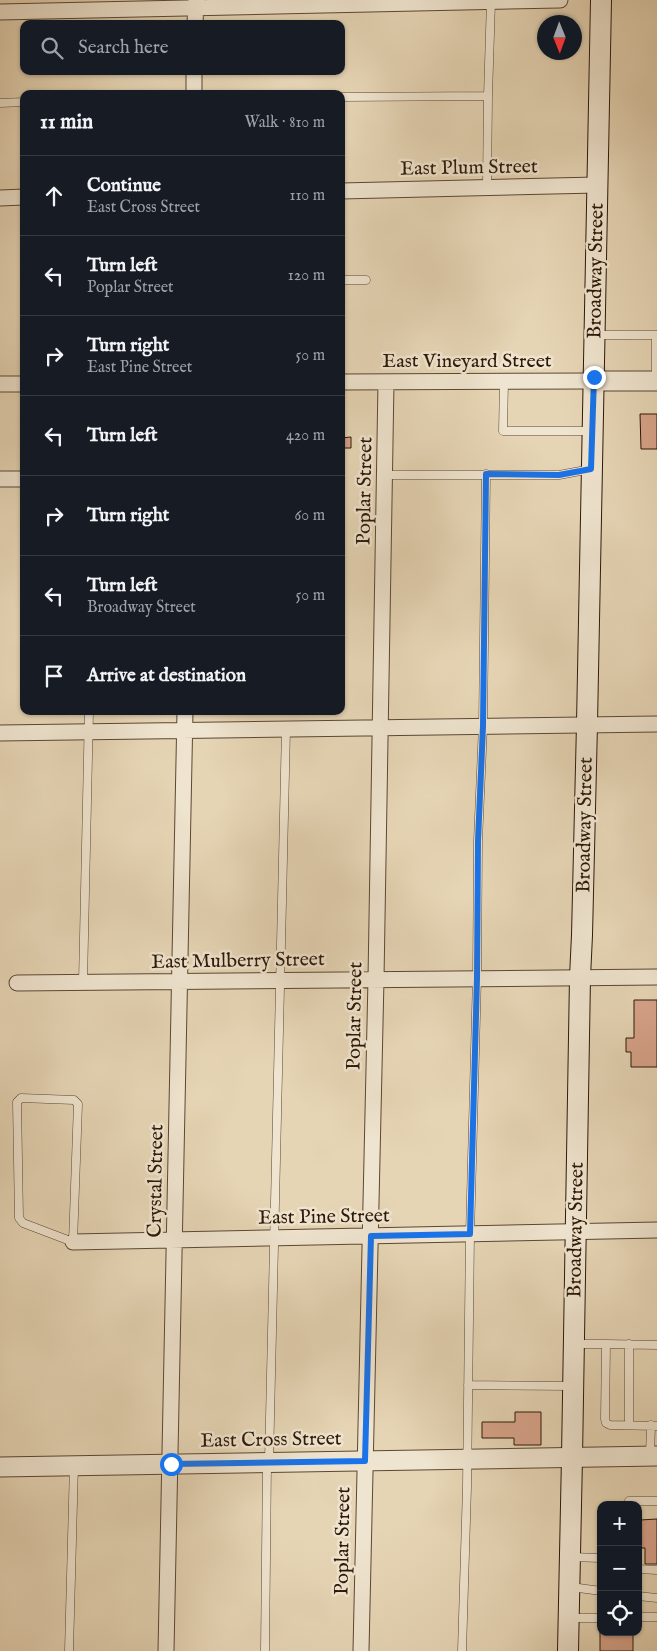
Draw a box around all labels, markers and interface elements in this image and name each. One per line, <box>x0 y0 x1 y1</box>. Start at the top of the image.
north arrow <box>537 15 582 60</box>
search box <box>20 20 345 75</box>
icon: search <box>38 34 66 62</box>
text: Search here <box>78 36 169 60</box>
text: 11 min <box>40 109 93 136</box>
text: Walk · 810 m <box>245 113 325 133</box>
street label: East Plum Street <box>400 154 538 182</box>
text: Continue <box>87 174 161 198</box>
icon: ahead <box>40 182 68 210</box>
text: 110 m <box>289 186 325 206</box>
text: East Cross Street <box>87 198 200 218</box>
street label: Broadway Street <box>582 203 610 339</box>
text: Turn left <box>87 254 158 278</box>
icon: left <box>40 262 68 290</box>
text: 120 m <box>288 266 325 286</box>
text: Poplar Street <box>87 278 174 298</box>
text: Turn right <box>87 334 169 358</box>
icon: right <box>40 342 68 370</box>
text: 50 m <box>296 346 325 366</box>
street label: East Vineyard Street <box>382 349 552 374</box>
text: East Pine Street <box>87 358 192 378</box>
route end <box>583 366 606 389</box>
icon: left <box>40 422 68 450</box>
text: Turn left <box>87 424 158 448</box>
text: 420 m <box>286 426 325 446</box>
street label: Poplar Street <box>352 437 378 545</box>
icon: right <box>40 502 68 530</box>
text: Turn right <box>87 504 169 528</box>
text: 60 m <box>295 506 325 526</box>
text: Turn left <box>87 574 158 598</box>
icon: left <box>40 582 68 610</box>
text: 50 m <box>296 586 325 606</box>
text: Broadway Street <box>87 598 196 618</box>
icon: arrive <box>40 662 68 690</box>
text: Arrive at destination <box>87 664 246 688</box>
street label: Broadway Street <box>571 757 599 893</box>
street label: East Mulberry Street <box>151 947 325 975</box>
street label: Poplar Street <box>342 962 368 1070</box>
street label: Crystal Street <box>143 1124 169 1238</box>
street label: Broadway Street <box>562 1162 590 1298</box>
street label: East Pine Street <box>258 1203 390 1231</box>
street label: East Cross Street <box>200 1426 342 1454</box>
route start <box>160 1453 183 1476</box>
street label: Poplar Street <box>330 1487 356 1595</box>
map controls <box>597 1501 642 1636</box>
button: + <box>597 1501 642 1546</box>
button: − <box>597 1546 642 1591</box>
button: locate <box>597 1591 642 1636</box>

